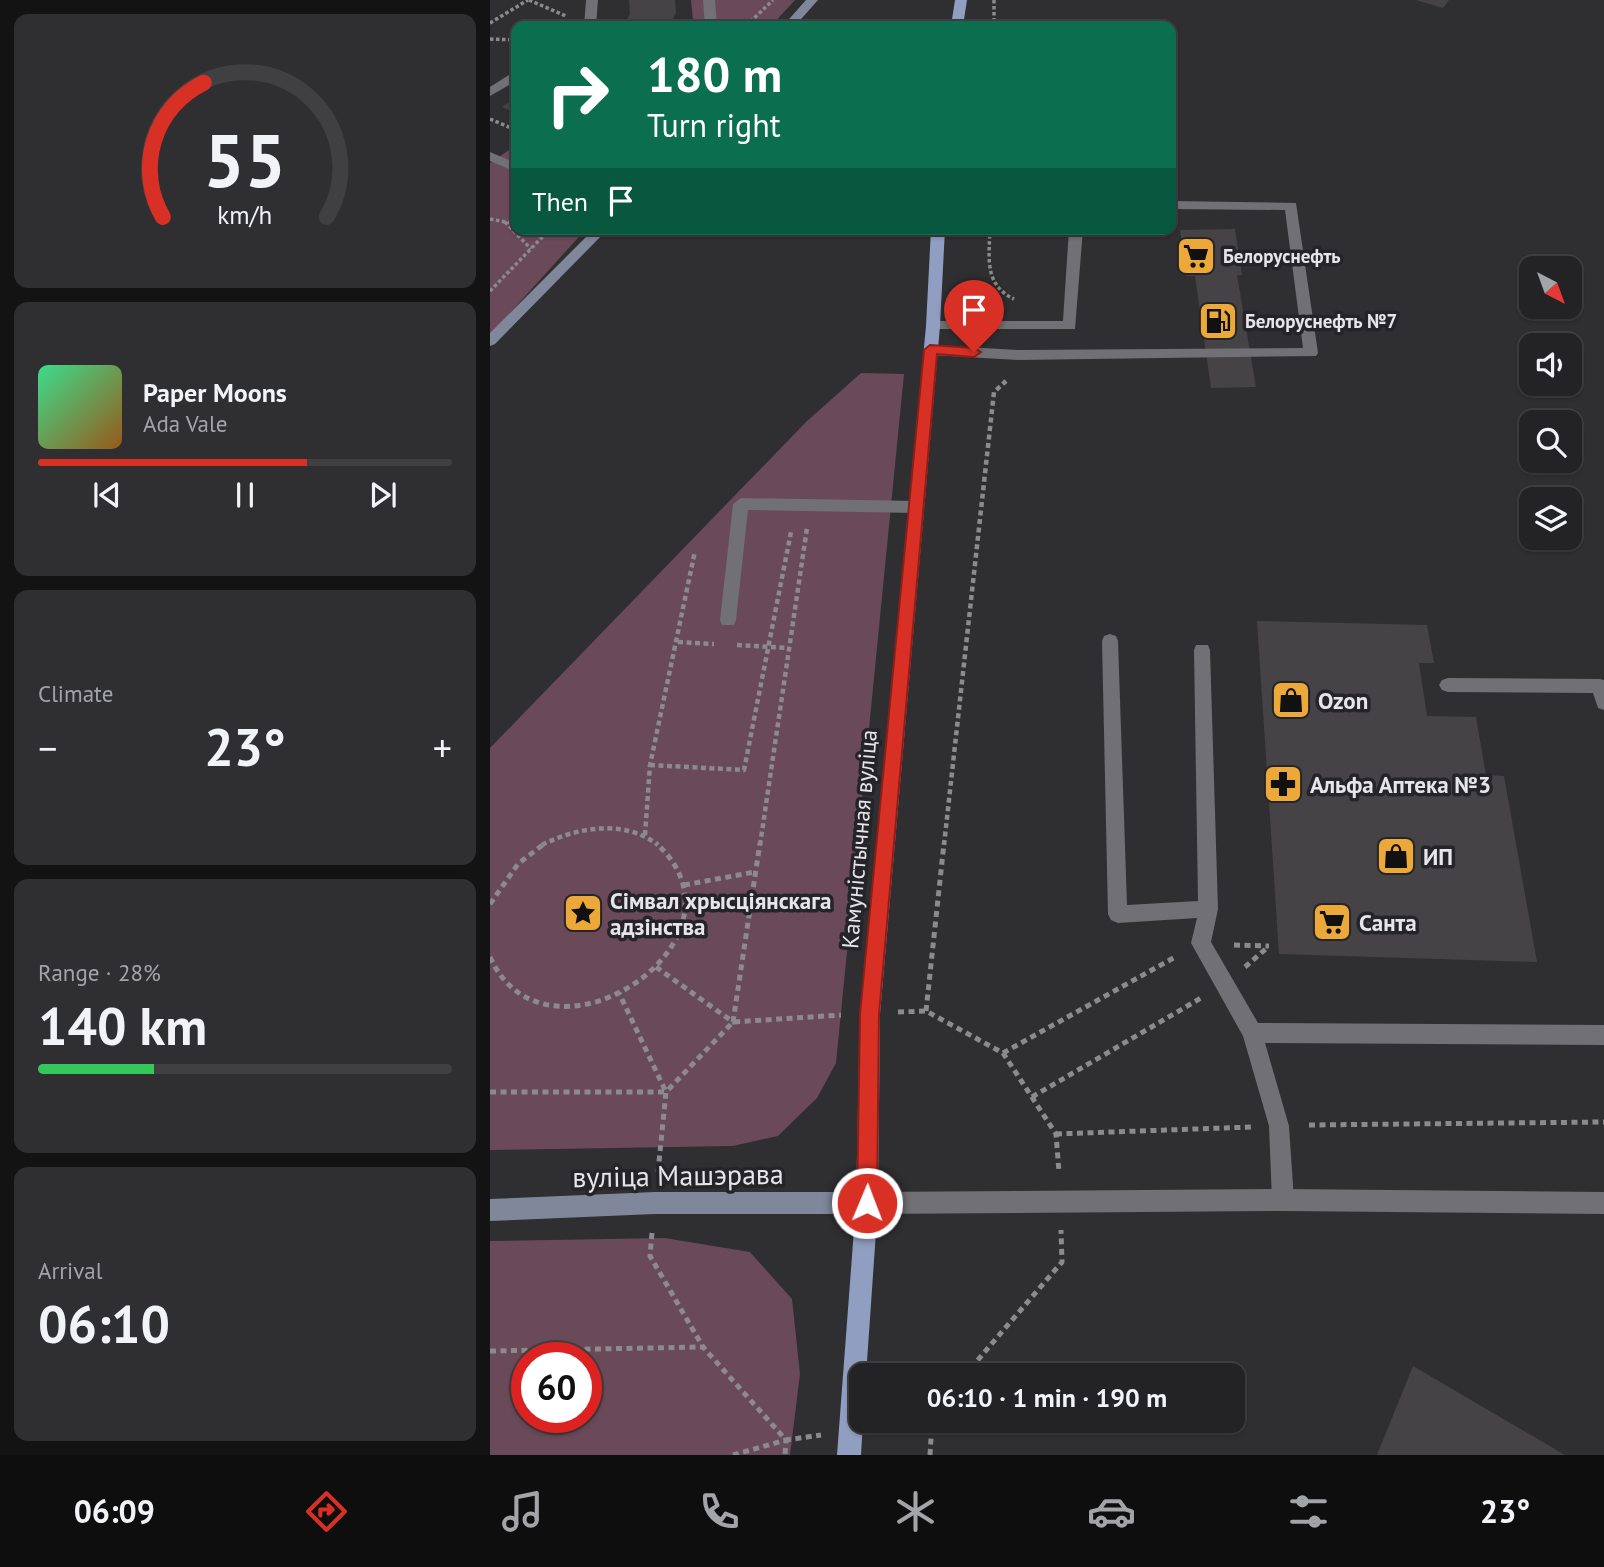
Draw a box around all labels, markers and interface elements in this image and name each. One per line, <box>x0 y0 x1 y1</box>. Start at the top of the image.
text: 180 m <box>647 42 782 106</box>
icon: right <box>532 49 623 140</box>
text: Turn right <box>647 104 781 146</box>
text: 55 <box>204 113 286 207</box>
icon: arrive <box>602 182 640 220</box>
text: Then <box>532 185 588 218</box>
text: km/h <box>218 199 272 231</box>
supermarket icon: Белоруснефть <box>1175 235 1217 277</box>
place label: Белоруснефть <box>1223 244 1341 268</box>
north arrow <box>1519 256 1582 318</box>
map controls <box>1519 256 1582 550</box>
pin <box>944 280 1004 352</box>
icon: arrive <box>955 291 993 329</box>
fuel station icon: Белоруснефть №7 <box>1197 300 1239 342</box>
place label: Белоруснефть №7 <box>1245 309 1397 333</box>
button: sound <box>1519 333 1582 396</box>
text: Paper Moons <box>143 376 287 409</box>
text: Ada Vale <box>143 409 227 438</box>
button: search <box>1519 410 1582 473</box>
icon: previous <box>88 476 126 514</box>
icon: pause <box>226 476 264 514</box>
icon: next <box>364 476 402 514</box>
button: layers <box>1519 487 1582 550</box>
text: Climate <box>38 679 113 708</box>
shop icon: Ozon <box>1270 679 1312 721</box>
place label: Ozon <box>1318 686 1368 715</box>
text: 23° <box>204 713 286 780</box>
text: − <box>38 723 57 772</box>
text: + <box>433 723 452 772</box>
street label: Камуністычная вуліца <box>835 728 883 950</box>
pharmacy icon: Альфа Аптека №3 <box>1262 763 1304 805</box>
place label: Альфа Аптека №3 <box>1310 770 1491 799</box>
shop icon: ИП <box>1375 835 1417 877</box>
place label: ИП <box>1423 842 1453 871</box>
place label: Сімвал хрысціянскага адзінства <box>610 886 831 941</box>
place icon: Сімвал хрысціянскага адзінства <box>562 892 604 934</box>
supermarket icon: Санта <box>1311 901 1353 943</box>
place label: Санта <box>1359 908 1417 937</box>
text: Range · 28% <box>38 958 161 987</box>
text: 140 km <box>38 992 207 1059</box>
street label: вуліца Машэрава <box>572 1155 784 1195</box>
position arrow <box>830 1166 904 1240</box>
text: Arrival <box>38 1256 102 1285</box>
text: 06:10 <box>38 1290 170 1357</box>
speed limit sign: 60 <box>511 1342 602 1433</box>
text: 06:10 · 1 min · 190 m <box>927 1381 1167 1414</box>
icon: directions <box>302 1487 351 1536</box>
icon: music <box>498 1487 547 1536</box>
icon: phone <box>695 1487 744 1536</box>
icon: climate <box>891 1487 940 1536</box>
icon: car <box>1087 1487 1136 1536</box>
icon: filters <box>1284 1487 1333 1536</box>
text: 06:09 <box>74 1490 155 1532</box>
text: 23° <box>1480 1490 1530 1532</box>

